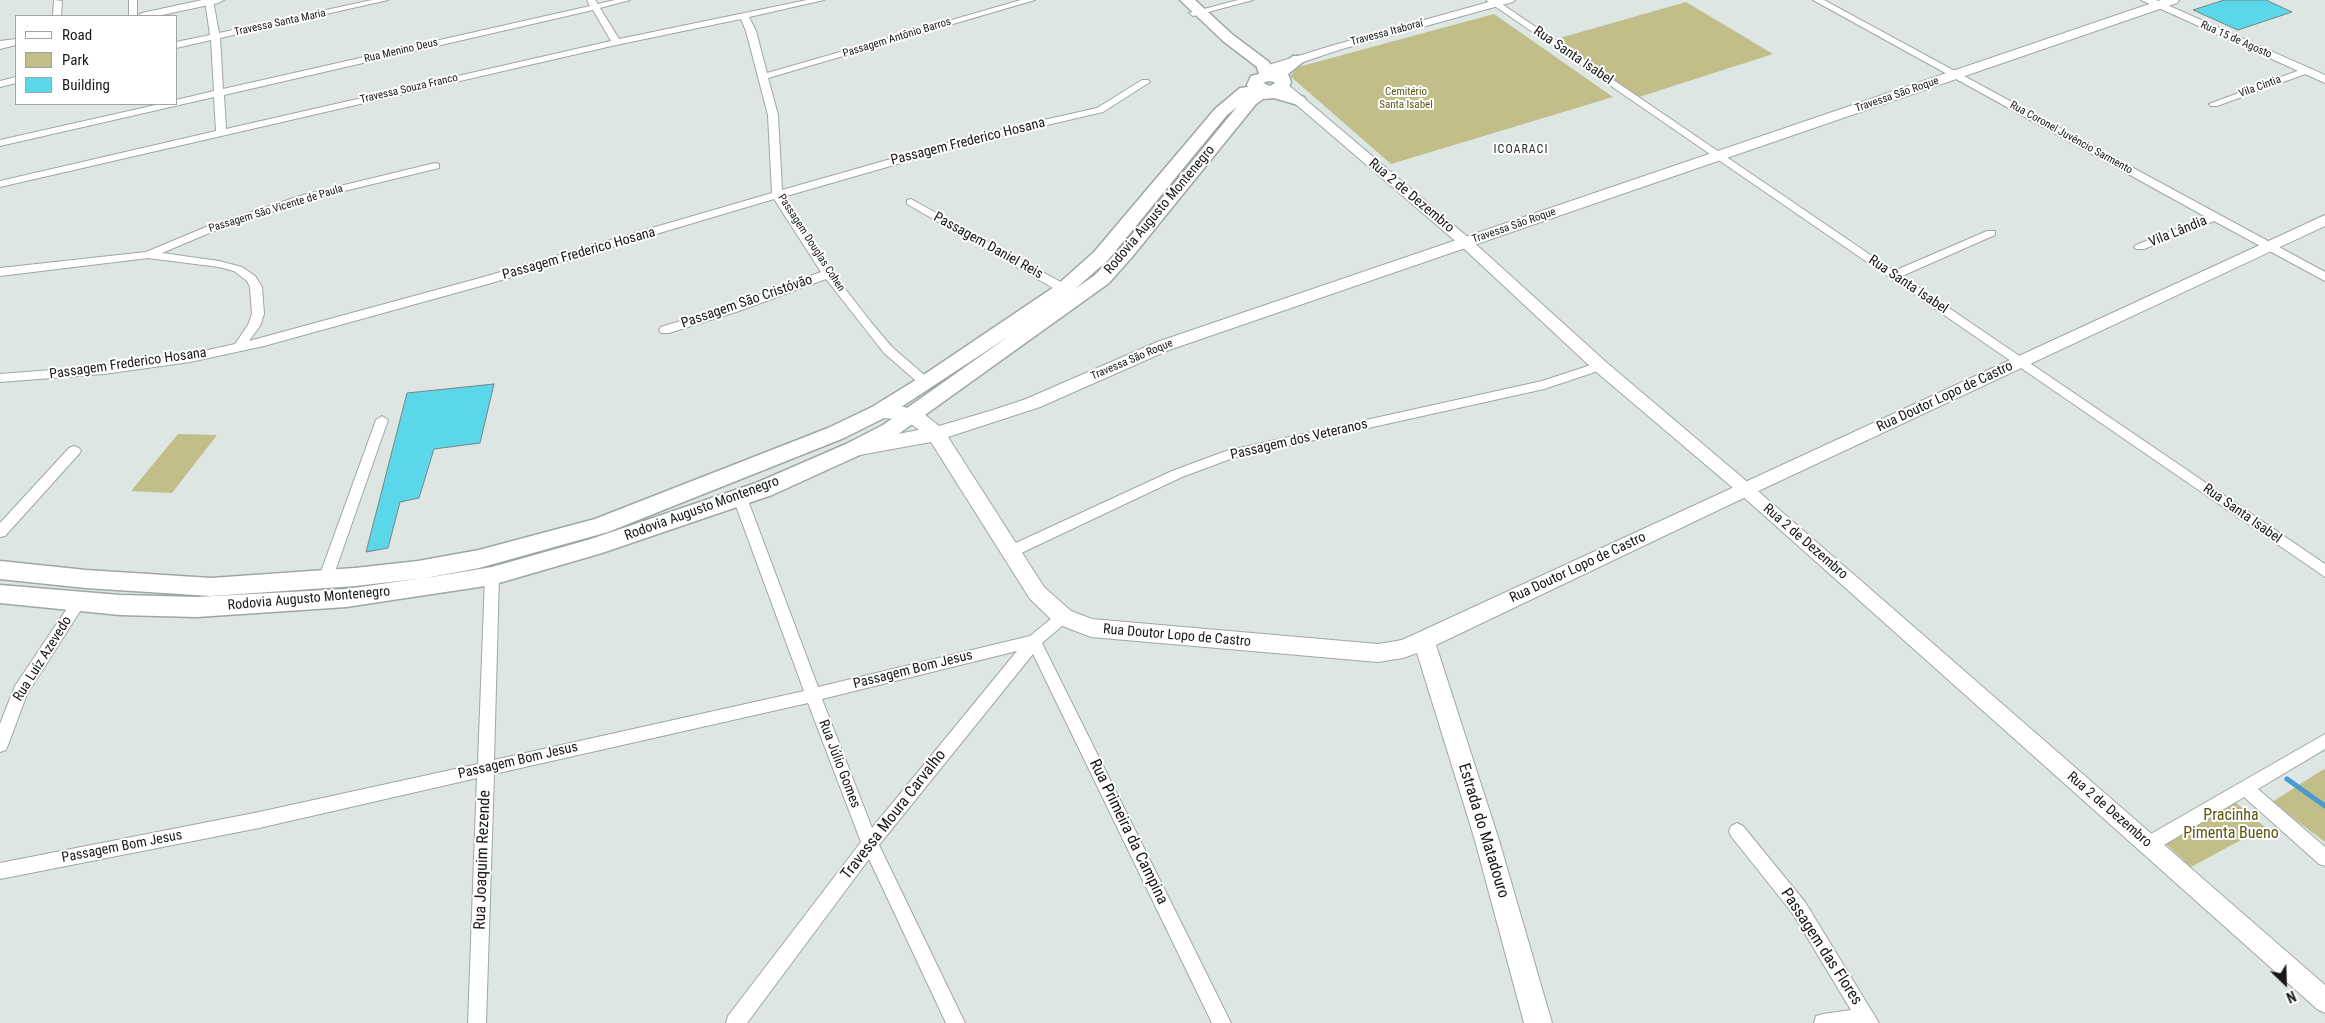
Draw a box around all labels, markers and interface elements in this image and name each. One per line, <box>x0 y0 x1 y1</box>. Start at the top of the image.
street label: Travessa Santa Maria <box>233 7 327 39</box>
legend <box>15 15 178 105</box>
street label: Passagem Antônio Barros <box>841 15 953 61</box>
street label: Travessa Itaboraí <box>1349 17 1425 49</box>
street label: Rua 15 de Agosto <box>2198 18 2274 62</box>
street label: Rua Santa Isabel <box>1530 23 1616 89</box>
text: Road <box>62 26 92 44</box>
street label: Rua Menino Deus <box>363 36 439 66</box>
text: Park <box>62 51 89 69</box>
street label: Travessa Souza Franco <box>359 71 459 107</box>
street label: Vila Cintia <box>2237 73 2283 101</box>
street label: Travessa São Roque <box>1853 74 1941 116</box>
text: Building <box>62 76 110 94</box>
park label: Cemitério Santa Isabel <box>1379 85 1433 111</box>
street label: Rua Coronel Juvêncio Sarmento <box>2007 99 2135 177</box>
street label: Passagem Frederico Hosana <box>889 115 1047 169</box>
street label: Rodovia Augusto Montenegro <box>1101 142 1219 278</box>
district label: ICOARACI <box>1493 143 1549 157</box>
street label: Rua 2 de Dezembro <box>1365 155 1457 237</box>
street label: Passagem São Vicente de Paula <box>207 182 345 236</box>
street label: Passagem Douglas Cohen <box>775 192 847 294</box>
street label: Travessa São Roque <box>1470 205 1558 247</box>
street label: Passagem Daniel Reis <box>930 209 1046 283</box>
street label: Vila Lândia <box>2146 213 2210 251</box>
street label: Passagem Frederico Hosana <box>501 224 657 284</box>
street label: Rua Santa Isabel <box>1865 252 1951 318</box>
street label: Passagem São Cristóvão <box>679 272 815 332</box>
street label: Travessa São Roque <box>1089 337 1175 383</box>
street label: Passagem Frederico Hosana <box>48 345 208 383</box>
street label: Rua Doutor Lopo de Castro <box>1874 358 2016 436</box>
street label: Passagem dos Veteranos <box>1229 416 1369 464</box>
street label: Rodovia Augusto Montenegro <box>623 473 781 545</box>
street label: Rua Santa Isabel <box>2199 481 2285 547</box>
street label: Rua 2 de Dezembro <box>1759 501 1851 583</box>
street label: Rua Doutor Lopo de Castro <box>1507 529 1649 607</box>
street label: Rodovia Augusto Montenegro <box>227 584 391 614</box>
street label: Rua Luiz Azevedo <box>10 613 76 705</box>
street label: Rua Doutor Lopo de Castro <box>1102 621 1252 651</box>
street label: Passagem Bom Jesus <box>852 647 974 693</box>
street label: Rua Júlio Gomes <box>814 718 864 810</box>
street label: Passagem Bom Jesus <box>456 739 580 783</box>
street label: Travessa Moura Carvalho <box>837 746 951 884</box>
street label: Rua Primeira da Campina <box>1084 756 1172 908</box>
street label: Estrada do Matadouro <box>1453 761 1513 901</box>
street label: Rua 2 de Dezembro <box>2063 769 2155 851</box>
street label: Rua Joaquim Rezende <box>471 790 495 930</box>
park label: Pracinha Pimenta Bueno <box>2183 806 2279 844</box>
street label: Passagem Bom Jesus <box>60 827 184 867</box>
street label: Passagem das Flores <box>1776 885 1866 1009</box>
north arrow <box>2260 958 2310 1008</box>
text: N <box>2284 988 2298 1006</box>

